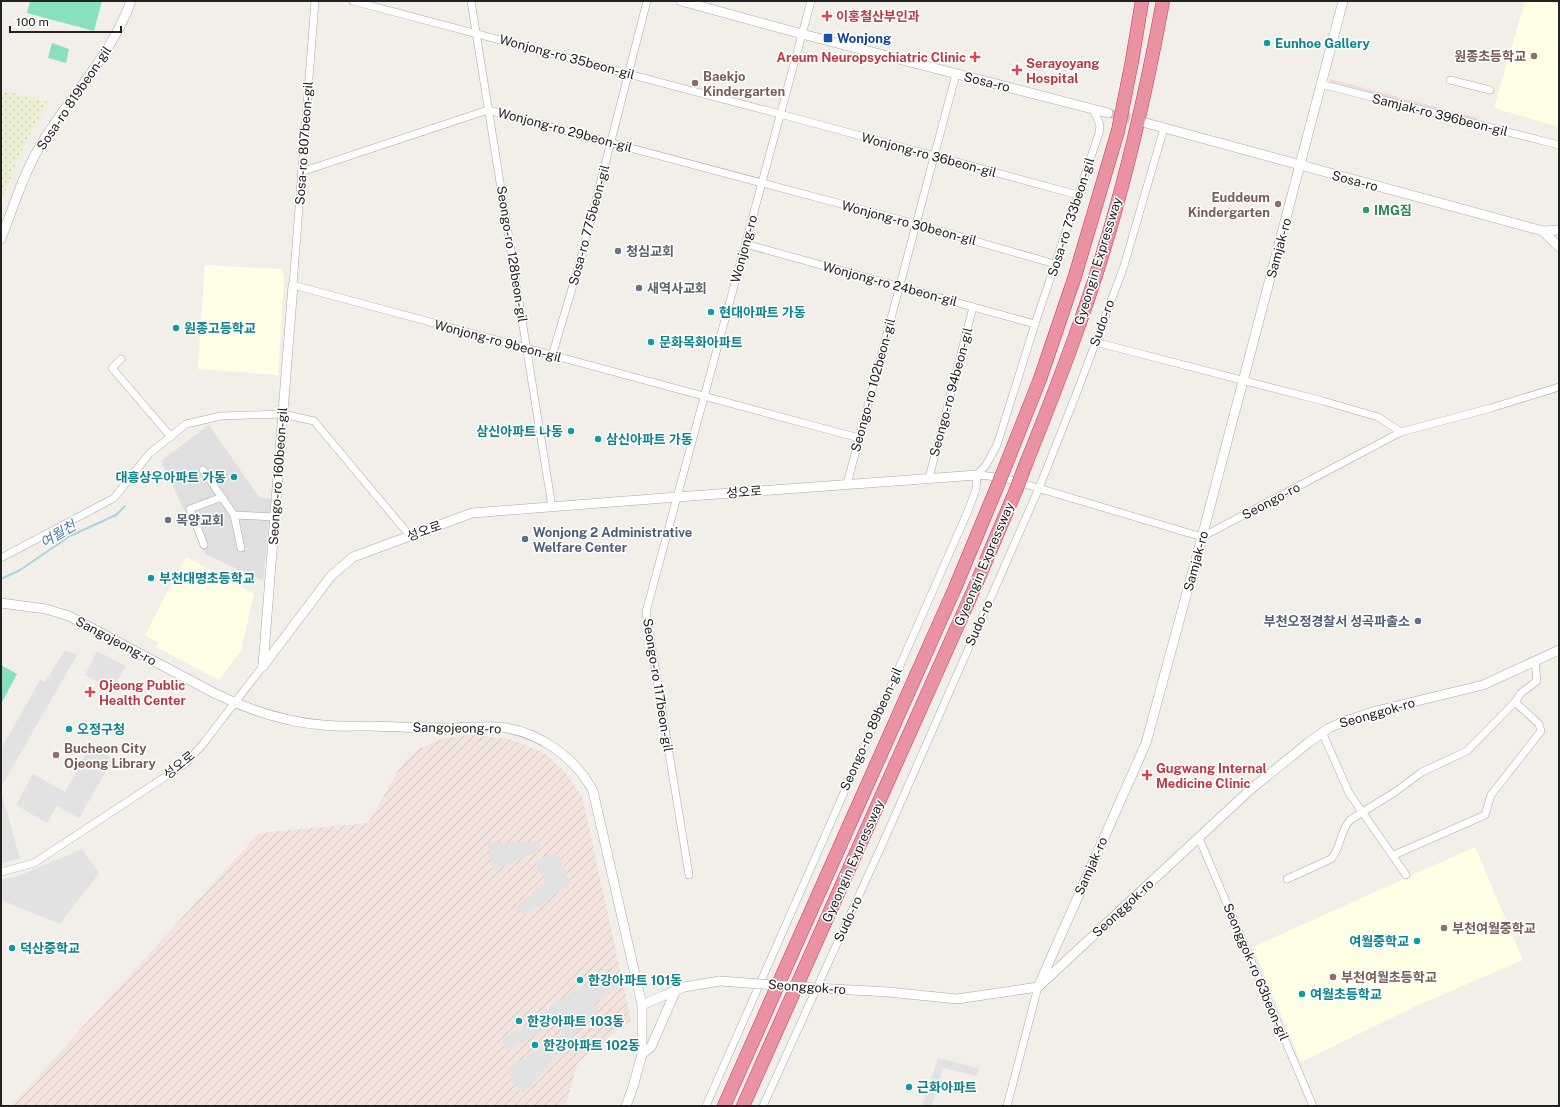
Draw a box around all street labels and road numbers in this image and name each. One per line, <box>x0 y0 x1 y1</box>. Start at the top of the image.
street label: Wonjong-ro 35beon-gil <box>498 32 636 82</box>
street label: Sosa-ro 819beon-gil <box>34 43 114 153</box>
street label: Sosa-ro <box>962 69 1012 95</box>
street label: Sosa-ro 807beon-gil <box>292 81 316 205</box>
street label: Samjak-ro 396beon-gil <box>1371 91 1509 139</box>
street label: Wonjong-ro 29beon-gil <box>496 105 634 155</box>
street label: Wonjong-ro 36beon-gil <box>860 130 998 180</box>
street label: Sosa-ro 733beon-gil <box>1045 156 1097 278</box>
street label: Sosa-ro 775beon-gil <box>566 163 612 287</box>
street label: Sosa-ro <box>1330 168 1380 194</box>
street label: Seongo-ro 128beon-gil <box>494 185 530 323</box>
street label: Gyeongin Expressway <box>1071 195 1125 327</box>
street label: Wonjong-ro 30beon-gil <box>840 198 978 248</box>
street label: Wonjong-ro <box>728 213 760 285</box>
street label: Samjak-ro <box>1264 216 1294 280</box>
street label: Wonjong-ro 24beon-gil <box>821 259 959 309</box>
street label: Sudo-ro <box>1087 298 1117 348</box>
street label: Seongo-ro 102beon-gil <box>848 316 898 453</box>
street label: Wonjong-ro 9beon-gil <box>433 317 563 365</box>
street label: Seongo-ro 94beon-gil <box>927 326 975 458</box>
street label: Seongo-ro 160beon-gil <box>266 407 290 545</box>
street label: Seongo-ro <box>1239 479 1303 523</box>
street label: 성오로 <box>726 483 762 501</box>
street label: Gyeongin Expressway <box>951 500 1017 628</box>
street label: 성오로 <box>405 518 443 544</box>
street label: Samjak-ro <box>1181 529 1211 593</box>
street label: Sudo-ro <box>962 598 996 648</box>
street label: Sangojeong-ro <box>73 613 159 669</box>
street label: Seongo-ro 117beon-gil <box>640 617 676 753</box>
street label: Seongo-ro 89beon-gil <box>837 665 905 793</box>
street label: Seonggok-ro <box>1337 695 1417 731</box>
street label: Sangojeong-ro <box>412 720 502 736</box>
street label: 성오로 <box>160 748 198 782</box>
street label: Gyeongin Expressway <box>819 797 887 925</box>
street label: Samjak-ro <box>1072 835 1110 897</box>
street label: Seonggok-ro <box>1089 876 1157 940</box>
street label: Sudo-ro <box>831 894 865 944</box>
street label: Seonggok-ro 63beon-gil <box>1220 901 1292 1043</box>
street label: Seonggok-ro <box>767 977 847 997</box>

